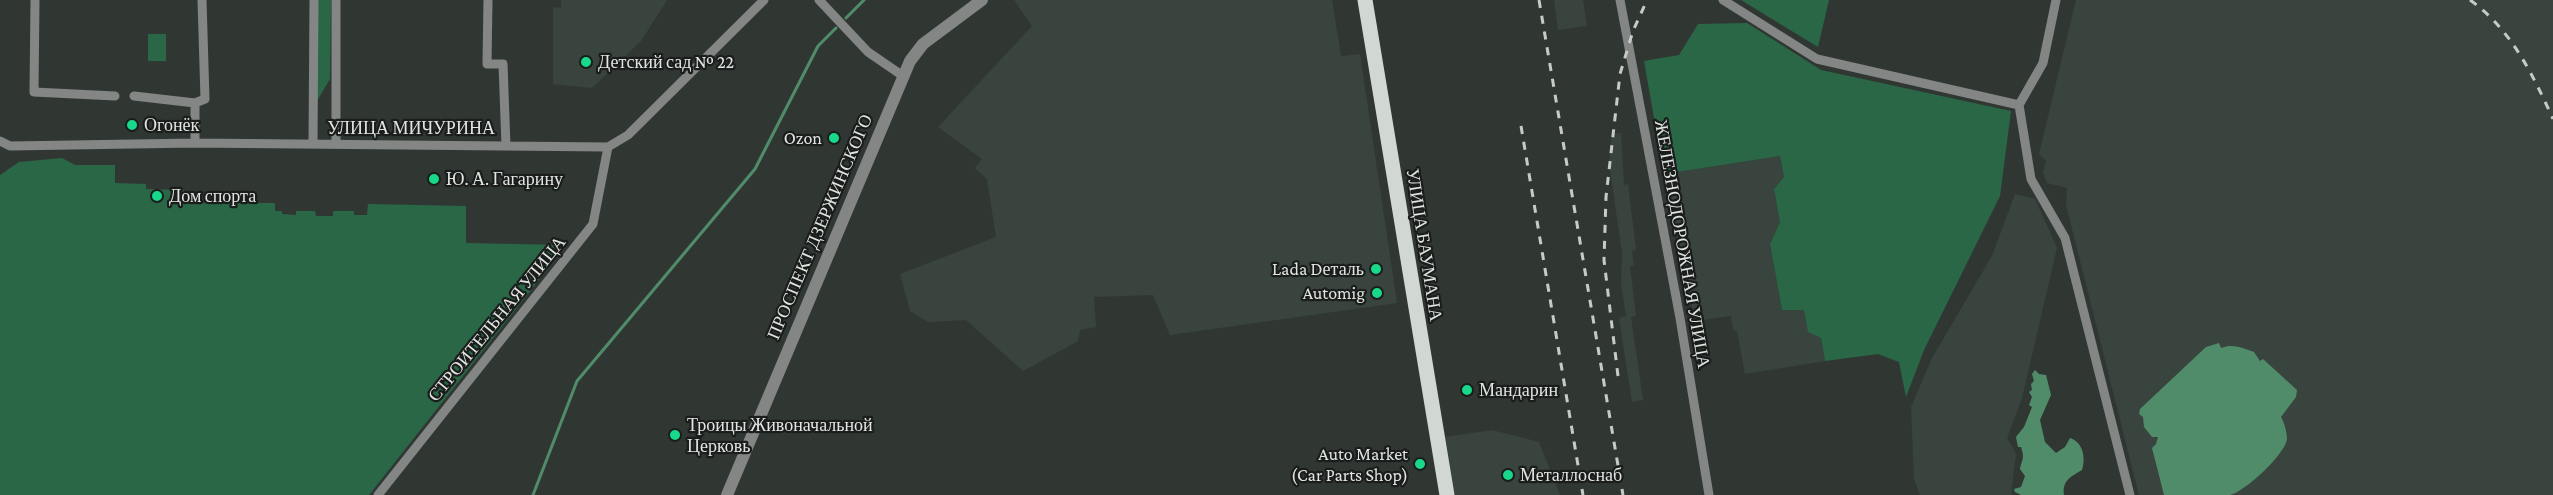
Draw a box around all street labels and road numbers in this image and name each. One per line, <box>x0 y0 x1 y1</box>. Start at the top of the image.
street label: ПРОСПЕКТ ДЗЕРЖИНСКОГО <box>763 111 877 343</box>
street label: УЛИЦА МИЧУРИНА <box>327 117 495 139</box>
street label: ЖЕЛЕЗНОДОРОЖНАЯ УЛИЦА <box>1649 118 1715 370</box>
street label: УЛИЦА БАУМАНА <box>1401 167 1447 323</box>
street label: СТРОИТЕЛЬНАЯ УЛИЦА <box>424 232 570 406</box>

